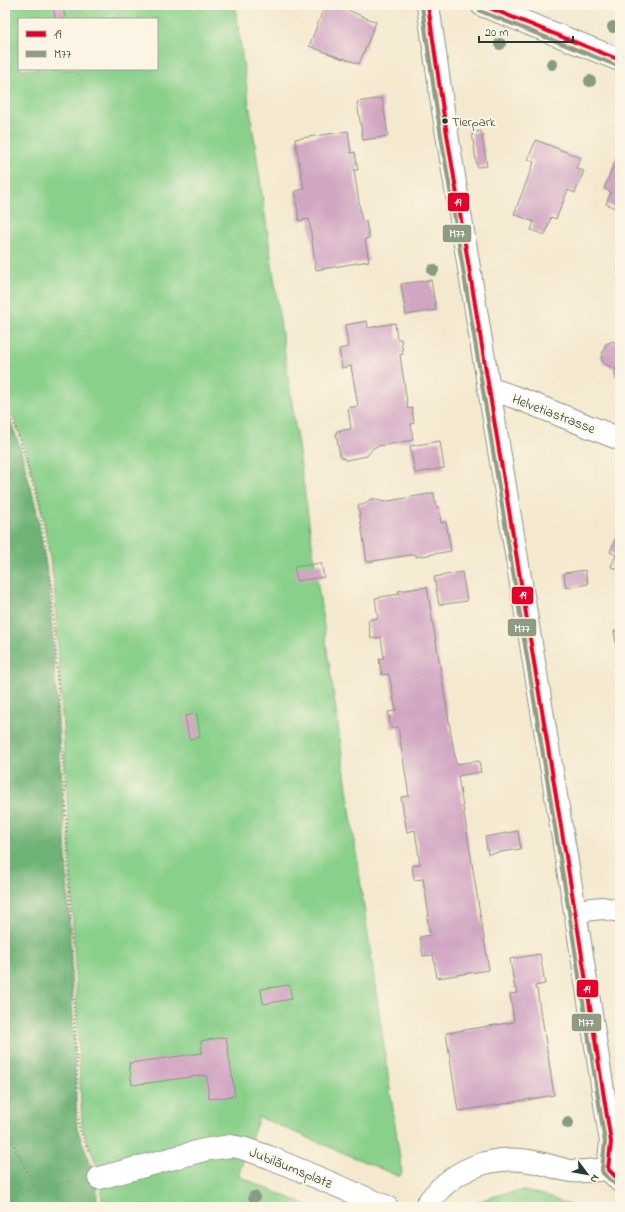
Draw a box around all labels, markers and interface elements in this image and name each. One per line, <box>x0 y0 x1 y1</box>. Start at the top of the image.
legend <box>18 18 158 70</box>
scale bar <box>479 18 573 44</box>
text: 20 m <box>485 24 508 42</box>
text: 19 <box>54 26 62 44</box>
text: M77 <box>54 46 71 64</box>
place label: Tierpark <box>452 113 496 132</box>
marker: Tierpark <box>440 116 450 126</box>
line badge: 19 <box>447 192 470 212</box>
text: 19 <box>455 195 462 211</box>
line badge: M77 <box>442 224 472 243</box>
text: M77 <box>449 226 465 242</box>
street label: Helvetiastrasse <box>509 389 599 440</box>
line badge: 19 <box>511 586 534 605</box>
text: 19 <box>520 588 527 604</box>
line badge: M77 <box>507 618 537 637</box>
text: M77 <box>514 621 530 637</box>
line badge: 19 <box>576 979 599 998</box>
text: 19 <box>584 982 591 998</box>
line badge: M77 <box>571 1013 602 1032</box>
text: M77 <box>578 1015 594 1031</box>
street label: Jubiläumsplatz <box>246 1142 335 1195</box>
north arrow <box>567 1154 607 1194</box>
text: N <box>586 1171 603 1186</box>

